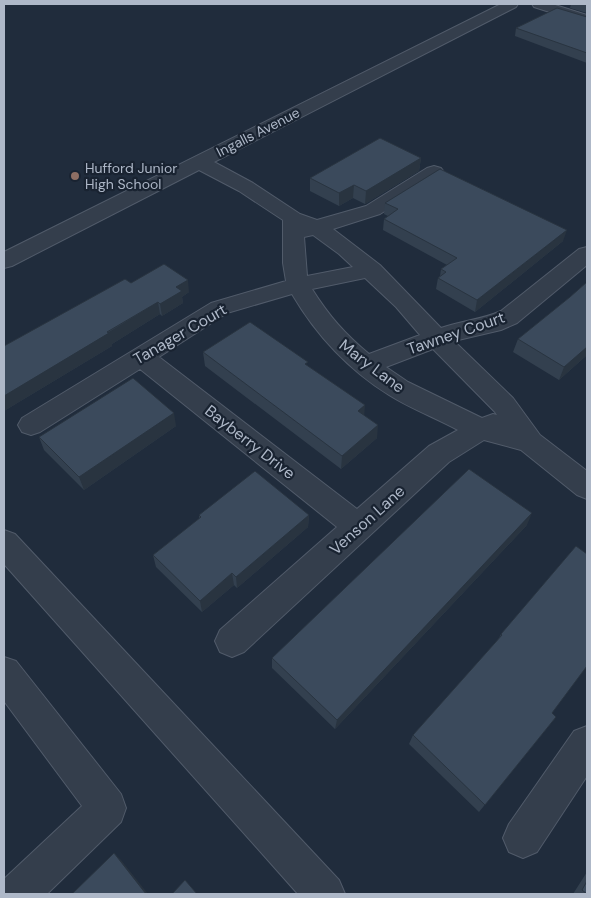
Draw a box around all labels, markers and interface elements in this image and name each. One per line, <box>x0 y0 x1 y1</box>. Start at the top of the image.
street label: Ingalls Avenue <box>213 103 303 161</box>
place label: Hufford Junior High School <box>85 159 177 193</box>
marker: Hufford Junior High School <box>69 170 81 182</box>
street label: Tanager Court <box>129 299 231 369</box>
street label: Tawney Court <box>404 306 508 360</box>
street label: Mary Lane <box>335 335 409 397</box>
street label: Bayberry Drive <box>201 400 299 484</box>
street label: Venson Lane <box>325 481 409 559</box>

